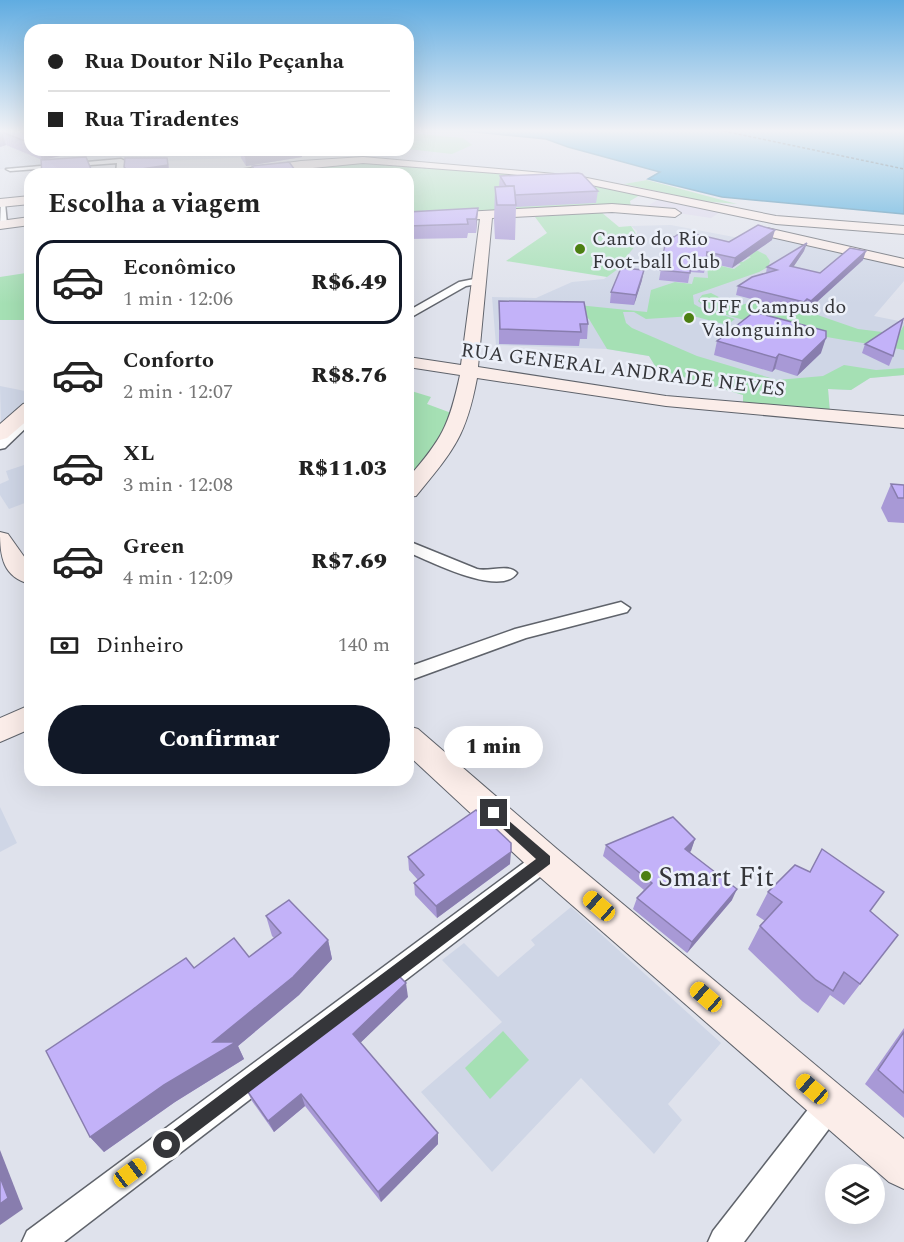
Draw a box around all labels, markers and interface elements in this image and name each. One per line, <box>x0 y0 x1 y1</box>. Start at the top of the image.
text: Rua Doutor Nilo Peçanha <box>84 45 344 78</box>
text: Rua Tiradentes <box>84 103 239 136</box>
text: Escolha a viagem <box>48 183 261 225</box>
place label: Canto do Rio Foot-ball Club <box>592 224 720 277</box>
marker: Canto do Rio Foot-ball Club <box>573 242 587 256</box>
text: Econômico <box>123 251 236 284</box>
icon: car <box>51 255 105 309</box>
text: R$6.49 <box>311 266 387 299</box>
text: 1 min · 12:06 <box>123 284 233 314</box>
place label: UFF Campus do Valonguinho <box>701 292 846 345</box>
marker: UFF Campus do Valonguinho <box>682 311 696 325</box>
street label: RUA GENERAL ANDRADE NEVES <box>459 335 787 405</box>
text: Conforto <box>123 344 214 377</box>
icon: car <box>51 348 105 402</box>
text: R$8.76 <box>311 359 387 392</box>
text: 2 min · 12:07 <box>123 377 233 407</box>
text: XL <box>123 437 154 470</box>
icon: car <box>51 441 105 495</box>
text: R$11.03 <box>298 452 387 485</box>
text: 3 min · 12:08 <box>123 470 233 500</box>
text: Green <box>123 530 185 563</box>
icon: car <box>51 534 105 588</box>
text: R$7.69 <box>311 545 387 578</box>
text: 4 min · 12:09 <box>123 563 233 593</box>
icon: cash <box>48 629 81 662</box>
text: Dinheiro <box>96 629 184 662</box>
text: 140 m <box>338 630 390 660</box>
button: Confirmar <box>48 705 390 774</box>
callout: 1 min <box>444 726 544 768</box>
text: 1 min <box>466 732 521 762</box>
route end <box>480 799 507 826</box>
place label: Smart Fit <box>658 856 774 899</box>
marker: Smart Fit <box>639 869 653 883</box>
car <box>580 887 618 925</box>
car <box>687 978 725 1016</box>
car <box>793 1070 831 1108</box>
route start <box>153 1131 180 1158</box>
car <box>110 1155 150 1191</box>
map controls <box>825 1164 885 1224</box>
button: layers <box>825 1164 885 1224</box>

